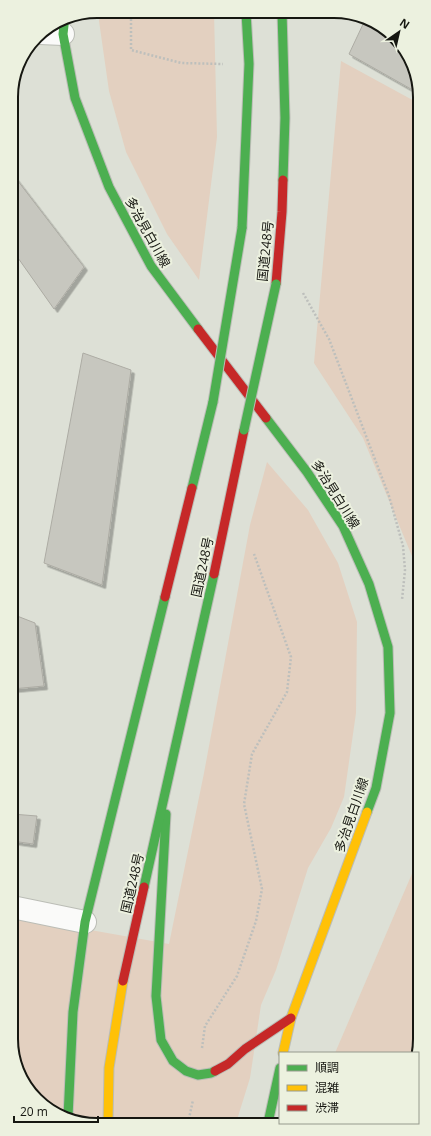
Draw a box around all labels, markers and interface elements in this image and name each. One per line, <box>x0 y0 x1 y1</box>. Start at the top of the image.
north arrow <box>379 12 419 52</box>
text: N <box>397 15 413 32</box>
street label: 多治見白川線 <box>121 194 175 270</box>
street label: 国道248号 <box>253 220 277 282</box>
street label: 多治見白川線 <box>308 456 364 532</box>
street label: 国道248号 <box>187 535 217 599</box>
street label: 多治見白川線 <box>330 775 372 855</box>
street label: 国道248号 <box>116 851 148 915</box>
legend <box>279 1052 419 1124</box>
text: 順調 <box>315 1059 339 1076</box>
text: 混雑 <box>315 1079 339 1096</box>
scale bar <box>14 1098 98 1124</box>
text: 渋滞 <box>315 1099 339 1116</box>
text: 20 m <box>20 1103 48 1120</box>

